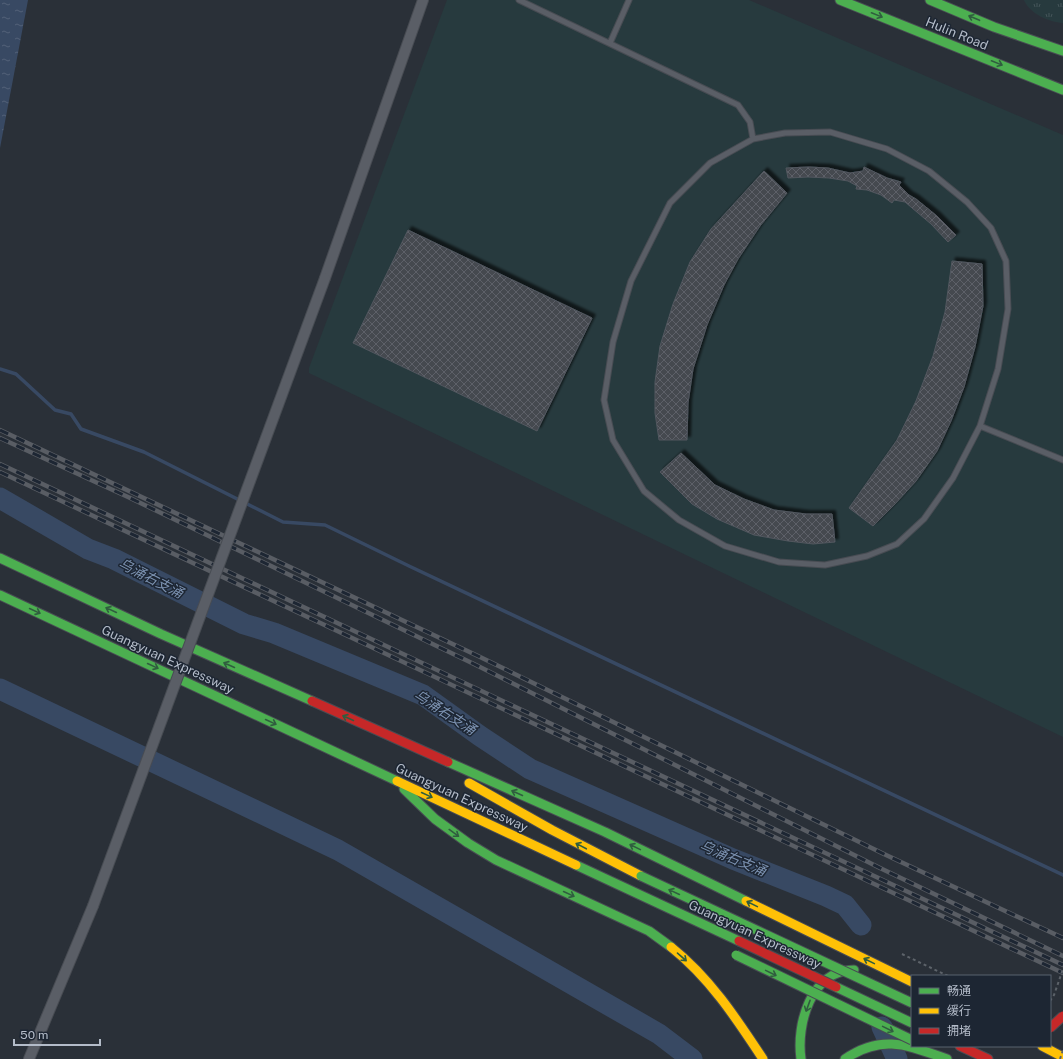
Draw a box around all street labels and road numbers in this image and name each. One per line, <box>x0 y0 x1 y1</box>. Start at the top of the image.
street label: Hulin Road <box>923 14 990 53</box>
street label: Guangyuan Expressway <box>99 622 237 697</box>
street label: Guangyuan Expressway <box>393 760 531 835</box>
street label: Guangyuan Expressway <box>686 897 824 972</box>

